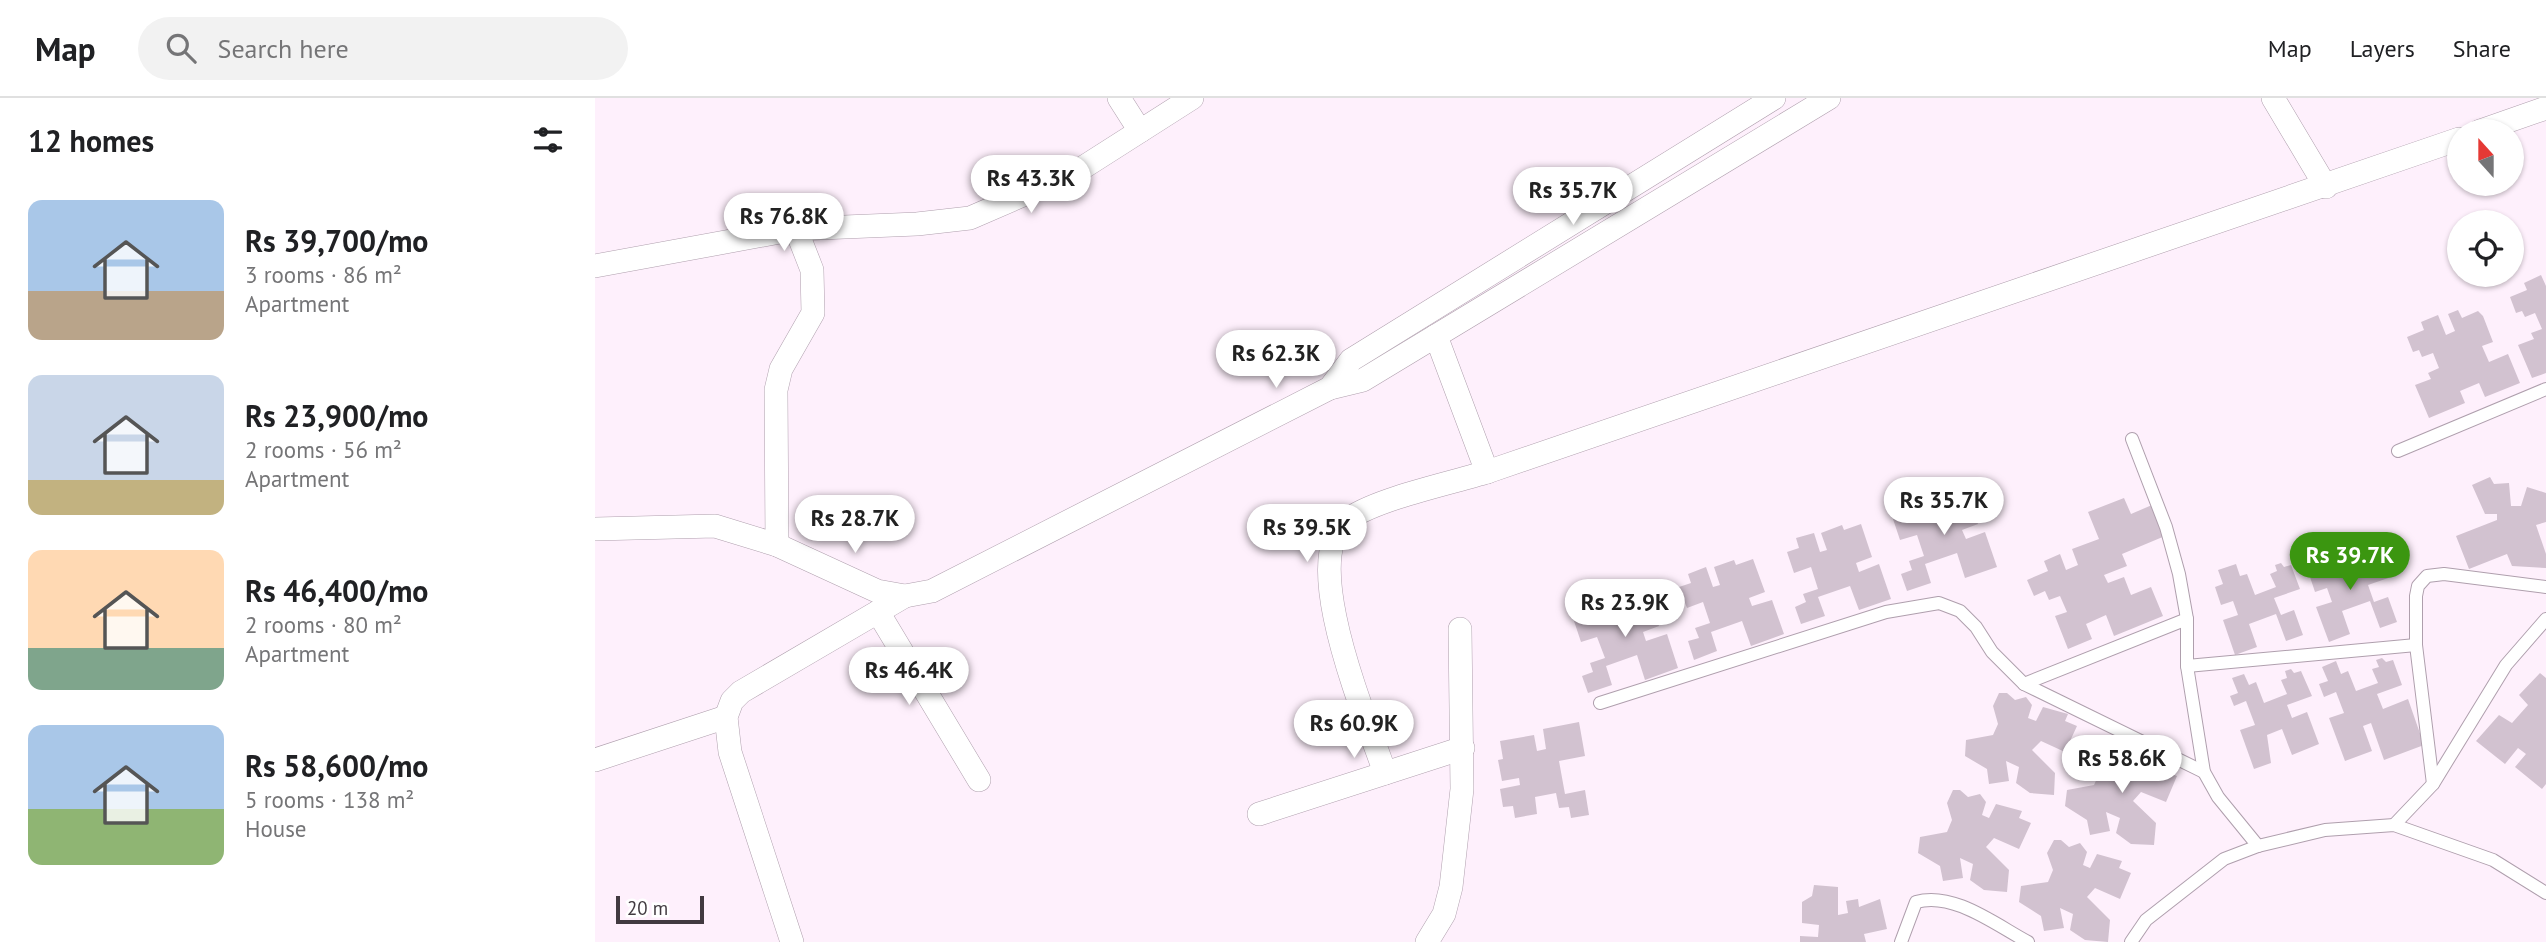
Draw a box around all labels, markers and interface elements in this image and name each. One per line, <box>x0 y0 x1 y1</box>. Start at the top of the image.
search box <box>138 17 628 80</box>
text: Map <box>35 27 96 70</box>
icon: search <box>162 29 200 67</box>
text: Search here <box>218 32 349 65</box>
text: Map <box>2268 33 2312 64</box>
text: Layers <box>2350 33 2415 64</box>
text: Share <box>2453 33 2511 64</box>
north arrow <box>2447 119 2523 196</box>
map controls <box>2447 119 2524 287</box>
text: 12 homes <box>28 121 154 160</box>
icon: filters <box>529 121 567 159</box>
pin: Rs 43.3K <box>959 156 1103 215</box>
text: Rs 43.3K <box>987 163 1075 192</box>
pin: Rs 35.7K <box>1501 167 1645 227</box>
text: Rs 35.7K <box>1529 175 1617 204</box>
pin: Rs 76.8K <box>712 194 856 253</box>
text: Rs 76.8K <box>740 201 828 230</box>
button: locate <box>2447 210 2524 287</box>
text: Rs 39,700/mo <box>245 221 428 260</box>
icon: home <box>84 228 168 312</box>
text: 3 rooms · 86 m² <box>245 260 402 289</box>
text: Apartment <box>245 289 349 318</box>
pin: Rs 62.3K <box>1204 330 1348 390</box>
text: Rs 62.3K <box>1232 338 1320 367</box>
text: Rs 23,900/mo <box>245 396 428 435</box>
icon: home <box>84 403 168 487</box>
text: 2 rooms · 56 m² <box>245 435 402 464</box>
text: Apartment <box>245 464 349 493</box>
pin: Rs 35.7K <box>1872 478 2016 537</box>
text: Rs 35.7K <box>1900 485 1988 514</box>
pin: Rs 28.7K <box>783 496 927 555</box>
text: Rs 28.7K <box>811 503 899 532</box>
pin: Rs 39.5K <box>1235 504 1379 564</box>
text: Rs 39.5K <box>1263 512 1351 541</box>
pin: Rs 39.7K <box>2278 532 2422 592</box>
text: Rs 39.7K <box>2306 540 2394 569</box>
text: Rs 46,400/mo <box>245 571 428 610</box>
icon: home <box>84 578 168 662</box>
pin: Rs 23.9K <box>1553 580 1697 639</box>
text: Rs 23.9K <box>1581 587 1669 616</box>
text: 2 rooms · 80 m² <box>245 610 402 639</box>
text: Apartment <box>245 639 349 668</box>
pin: Rs 46.4K <box>837 648 981 707</box>
text: Rs 46.4K <box>865 655 953 684</box>
pin: Rs 60.9K <box>1282 700 1426 760</box>
text: Rs 60.9K <box>1310 708 1398 737</box>
pin: Rs 58.6K <box>2050 736 2194 795</box>
text: Rs 58.6K <box>2078 743 2166 772</box>
text: Rs 58,600/mo <box>245 746 428 785</box>
icon: home <box>84 753 168 837</box>
text: 5 rooms · 138 m² <box>245 785 414 814</box>
text: House <box>245 814 307 843</box>
scale bar <box>616 893 703 925</box>
text: 20 m <box>627 896 668 920</box>

